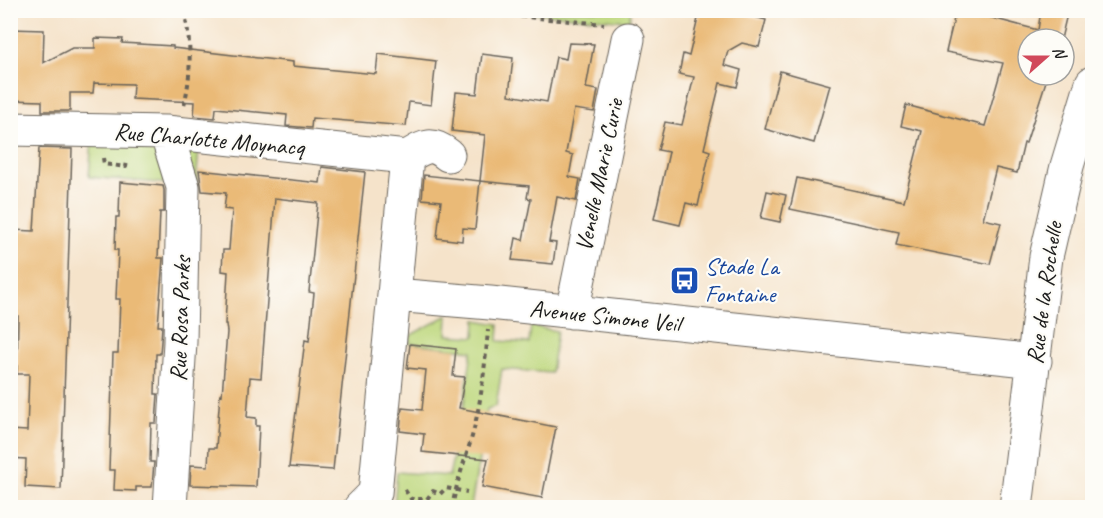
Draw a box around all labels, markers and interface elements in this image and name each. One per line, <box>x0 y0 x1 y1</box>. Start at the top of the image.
north arrow <box>1016 27 1076 87</box>
text: N <box>1048 44 1071 63</box>
street label: Venelle Marie Curie <box>568 94 630 254</box>
street label: Rue Charlotte Moynacq <box>113 116 307 162</box>
street label: Rue de la Rochelle <box>1019 218 1069 366</box>
place label: Stade La Fontaine <box>705 251 781 309</box>
street label: Rue Rosa Parks <box>163 253 197 382</box>
bus stop icon: Stade La Fontaine <box>668 264 700 296</box>
street label: Avenue Simone Veil <box>528 293 686 339</box>

